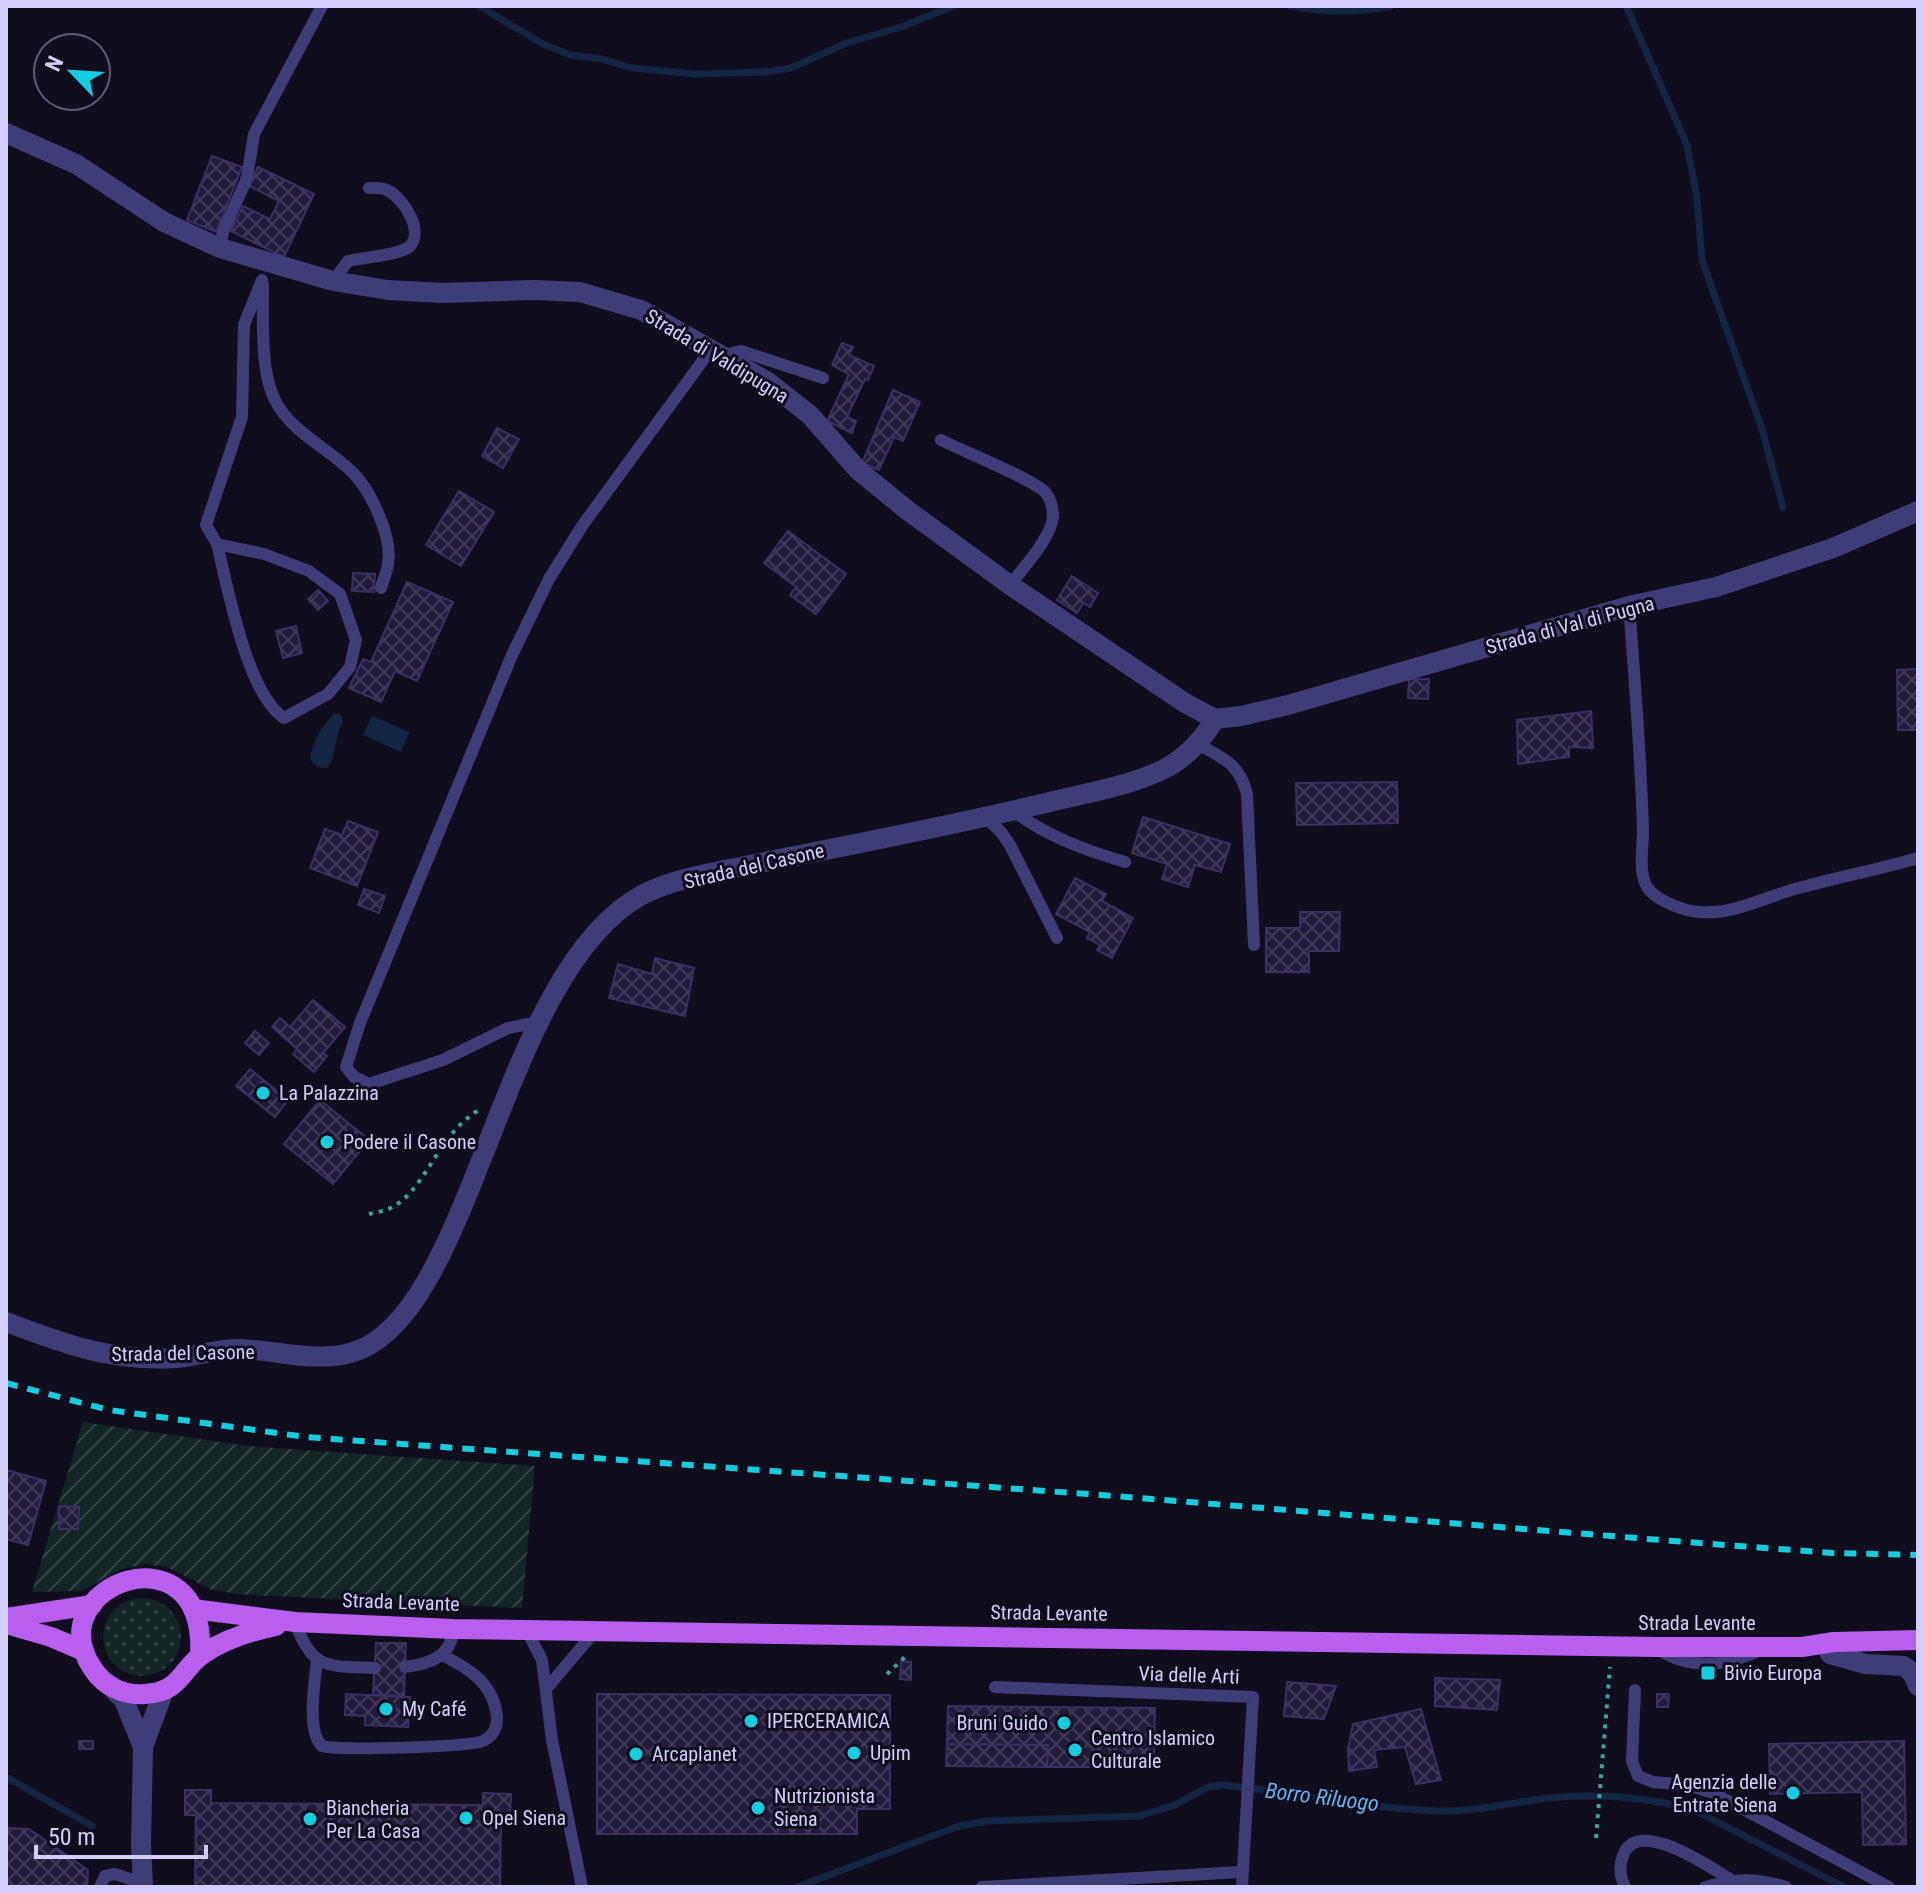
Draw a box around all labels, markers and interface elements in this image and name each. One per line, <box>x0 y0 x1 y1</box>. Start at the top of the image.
north arrow <box>32 32 112 112</box>
text: N <box>40 52 69 75</box>
street label: Strada di Valdipugna <box>641 304 793 408</box>
street label: Strada di Val di Pugna <box>1483 591 1657 659</box>
street label: Strada del Casone <box>681 838 827 894</box>
place label: La Palazzina <box>279 1081 379 1105</box>
marker: La Palazzina <box>254 1084 272 1102</box>
place label: Podere il Casone <box>343 1130 476 1154</box>
marker: Podere il Casone <box>318 1133 336 1151</box>
street label: Strada del Casone <box>111 1340 255 1366</box>
street label: Strada Levante <box>342 1588 460 1616</box>
street label: Strada Levante <box>990 1600 1108 1626</box>
street label: Strada Levante <box>1638 1611 1756 1635</box>
street label: Via delle Arti <box>1138 1661 1240 1689</box>
place label: Bivio Europa <box>1724 1661 1822 1685</box>
marker: Bivio Europa <box>1699 1664 1717 1682</box>
place label: My Café <box>402 1697 466 1721</box>
marker: My Café <box>377 1700 395 1718</box>
place label: IPERCERAMICA <box>767 1709 891 1733</box>
place label: Bruni Guido <box>956 1711 1048 1735</box>
marker: IPERCERAMICA <box>742 1712 760 1730</box>
marker: Bruni Guido <box>1055 1714 1073 1732</box>
place label: Centro Islamico Culturale <box>1091 1726 1215 1773</box>
place label: Upim <box>870 1741 911 1765</box>
marker: Centro Islamico Culturale <box>1066 1741 1084 1759</box>
place label: Arcaplanet <box>652 1742 737 1766</box>
marker: Upim <box>845 1744 863 1762</box>
marker: Arcaplanet <box>627 1745 645 1763</box>
place label: Agenzia delle Entrate Siena <box>1671 1770 1777 1817</box>
water label: Borro Riluogo <box>1264 1778 1380 1816</box>
place label: Nutrizionista Siena <box>774 1784 875 1831</box>
marker: Agenzia delle Entrate Siena <box>1784 1784 1802 1802</box>
place label: Biancheria Per La Casa <box>326 1796 420 1843</box>
marker: Nutrizionista Siena <box>749 1799 767 1817</box>
place label: Opel Siena <box>482 1806 566 1830</box>
scale bar <box>36 1809 206 1859</box>
marker: Opel Siena <box>457 1809 475 1827</box>
marker: Biancheria Per La Casa <box>301 1810 319 1828</box>
text: 50 m <box>48 1823 95 1851</box>

